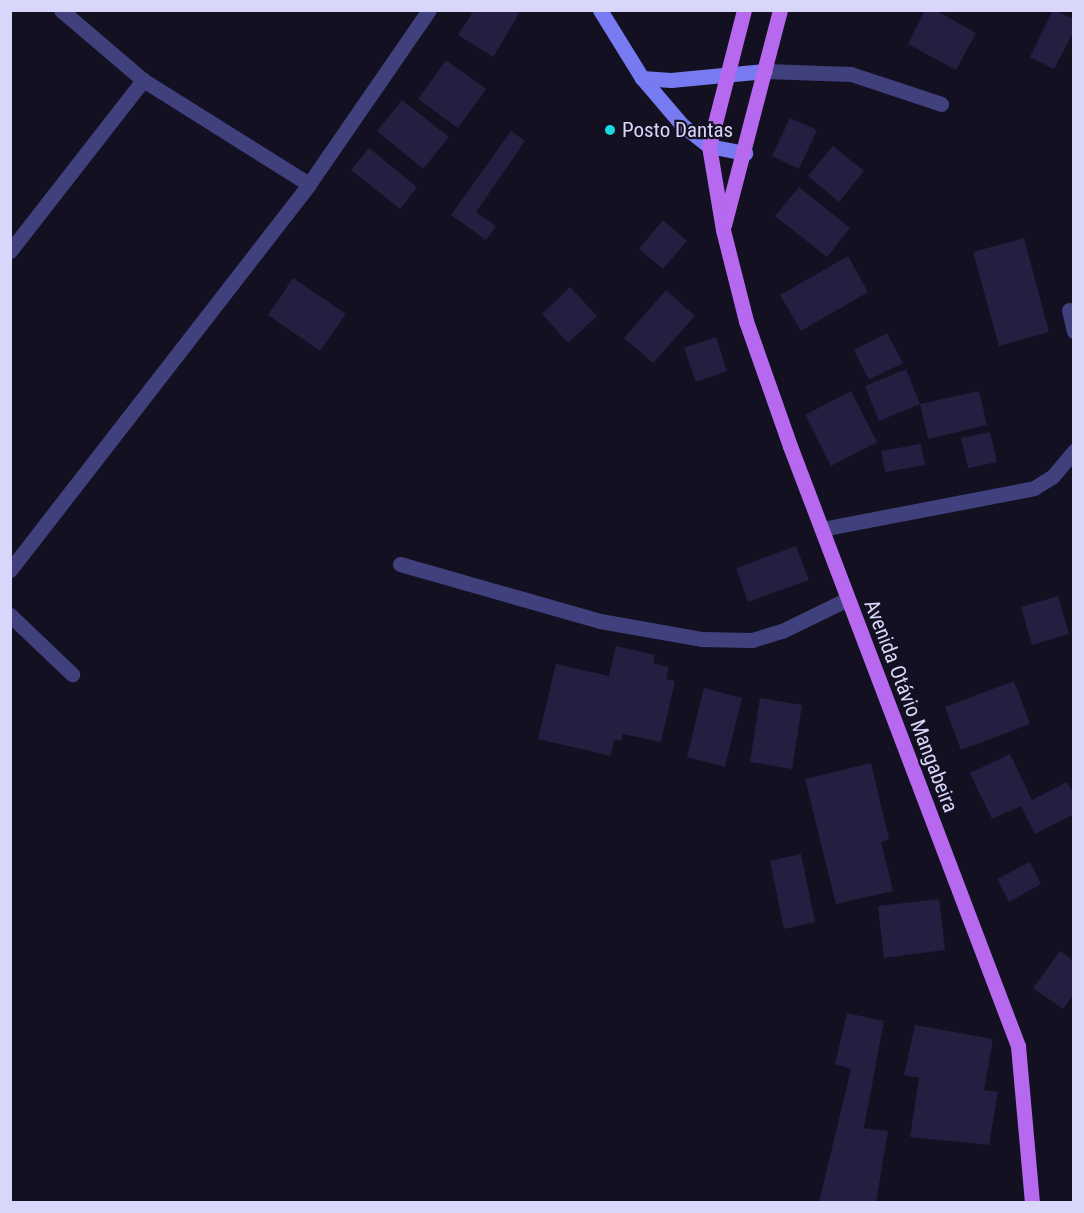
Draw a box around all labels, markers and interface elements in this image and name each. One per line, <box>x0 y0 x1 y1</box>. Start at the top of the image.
place label: Posto Dantas <box>622 117 733 143</box>
marker: Posto Dantas <box>603 123 617 137</box>
street label: Avenida Otávio Mangabeira <box>859 596 963 816</box>

